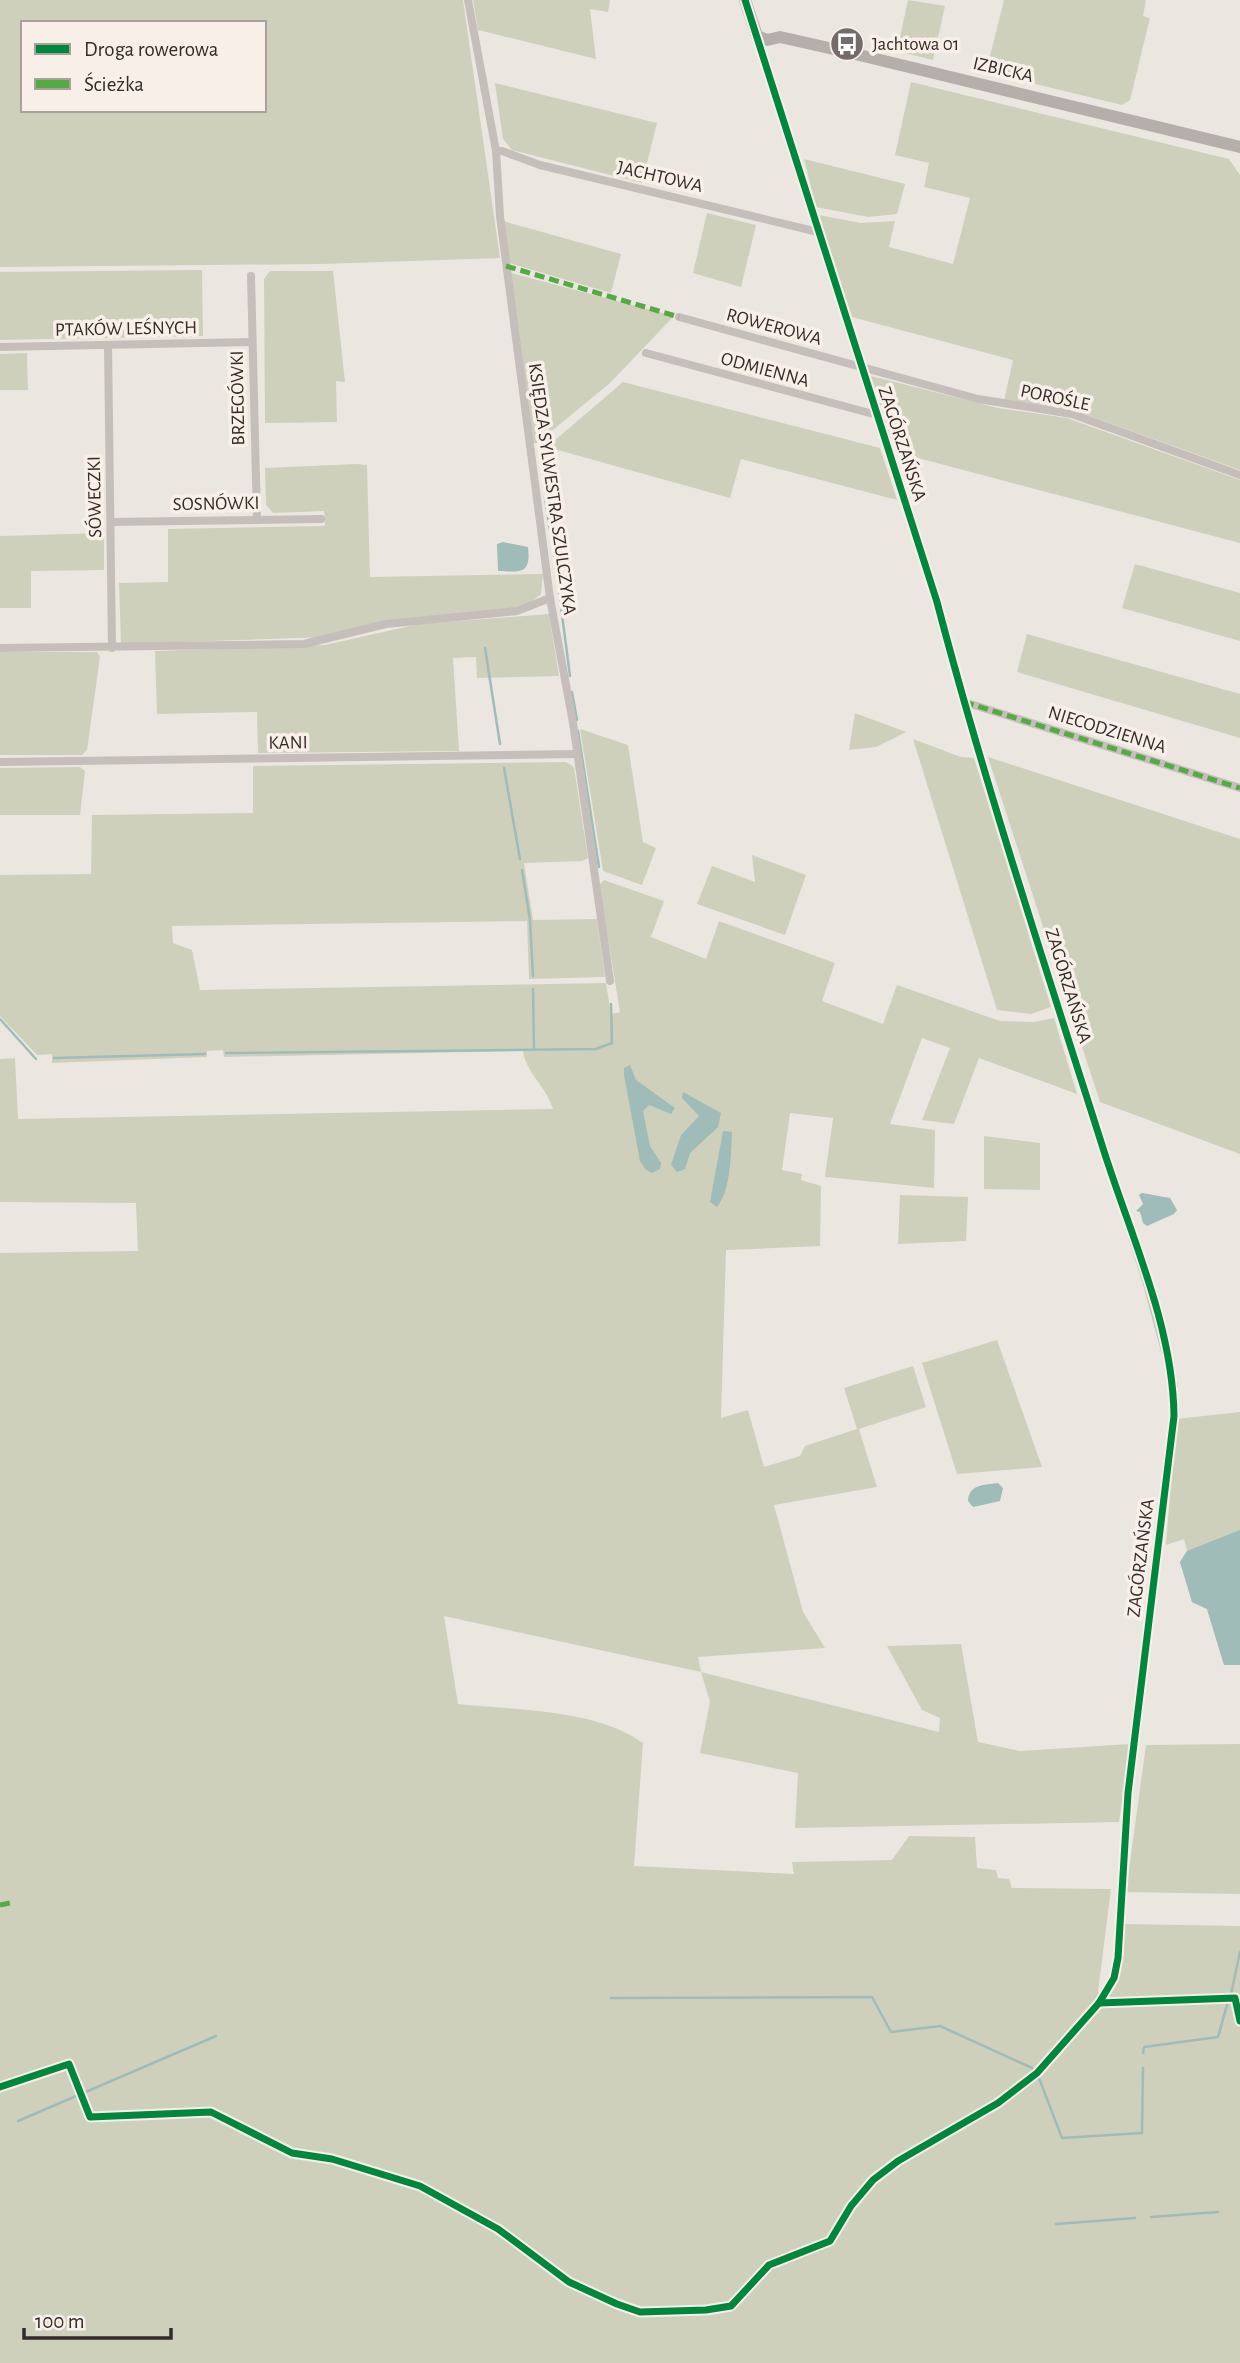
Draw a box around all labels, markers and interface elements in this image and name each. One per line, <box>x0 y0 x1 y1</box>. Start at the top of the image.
legend <box>21 21 266 112</box>
bus stop icon: Jachtowa 01 <box>828 25 866 63</box>
place label: Jachtowa 01 <box>872 35 959 54</box>
text: Droga rowerowa <box>84 39 219 60</box>
street label: IZBICKA <box>971 54 1035 86</box>
text: Ścieżka <box>84 71 144 95</box>
street label: JACHTOWA <box>615 158 705 196</box>
street label: ROWEROWA <box>724 305 824 349</box>
street label: PTAKÓW LEŚNYCH <box>55 316 197 340</box>
street label: ODMIENNA <box>719 349 811 391</box>
street label: BRZEGÓWKI <box>226 350 248 446</box>
street label: KSIĘDZA SYLWESTRA SZULCZYKA <box>525 362 579 616</box>
street label: POROŚLE <box>1019 379 1092 415</box>
street label: ZAGÓRZAŃSKA <box>875 384 931 504</box>
street label: SÓWECZKI <box>83 456 105 538</box>
street label: SOSNÓWKI <box>172 492 260 514</box>
street label: NIECODZIENNA <box>1046 703 1168 757</box>
street label: KANI <box>268 733 308 753</box>
street label: ZAGÓRZAŃSKA <box>1042 926 1096 1046</box>
street label: ZAGÓRZAŃSKA <box>1122 1497 1158 1618</box>
scale bar <box>24 2296 172 2340</box>
text: 100 m <box>35 2311 85 2332</box>

